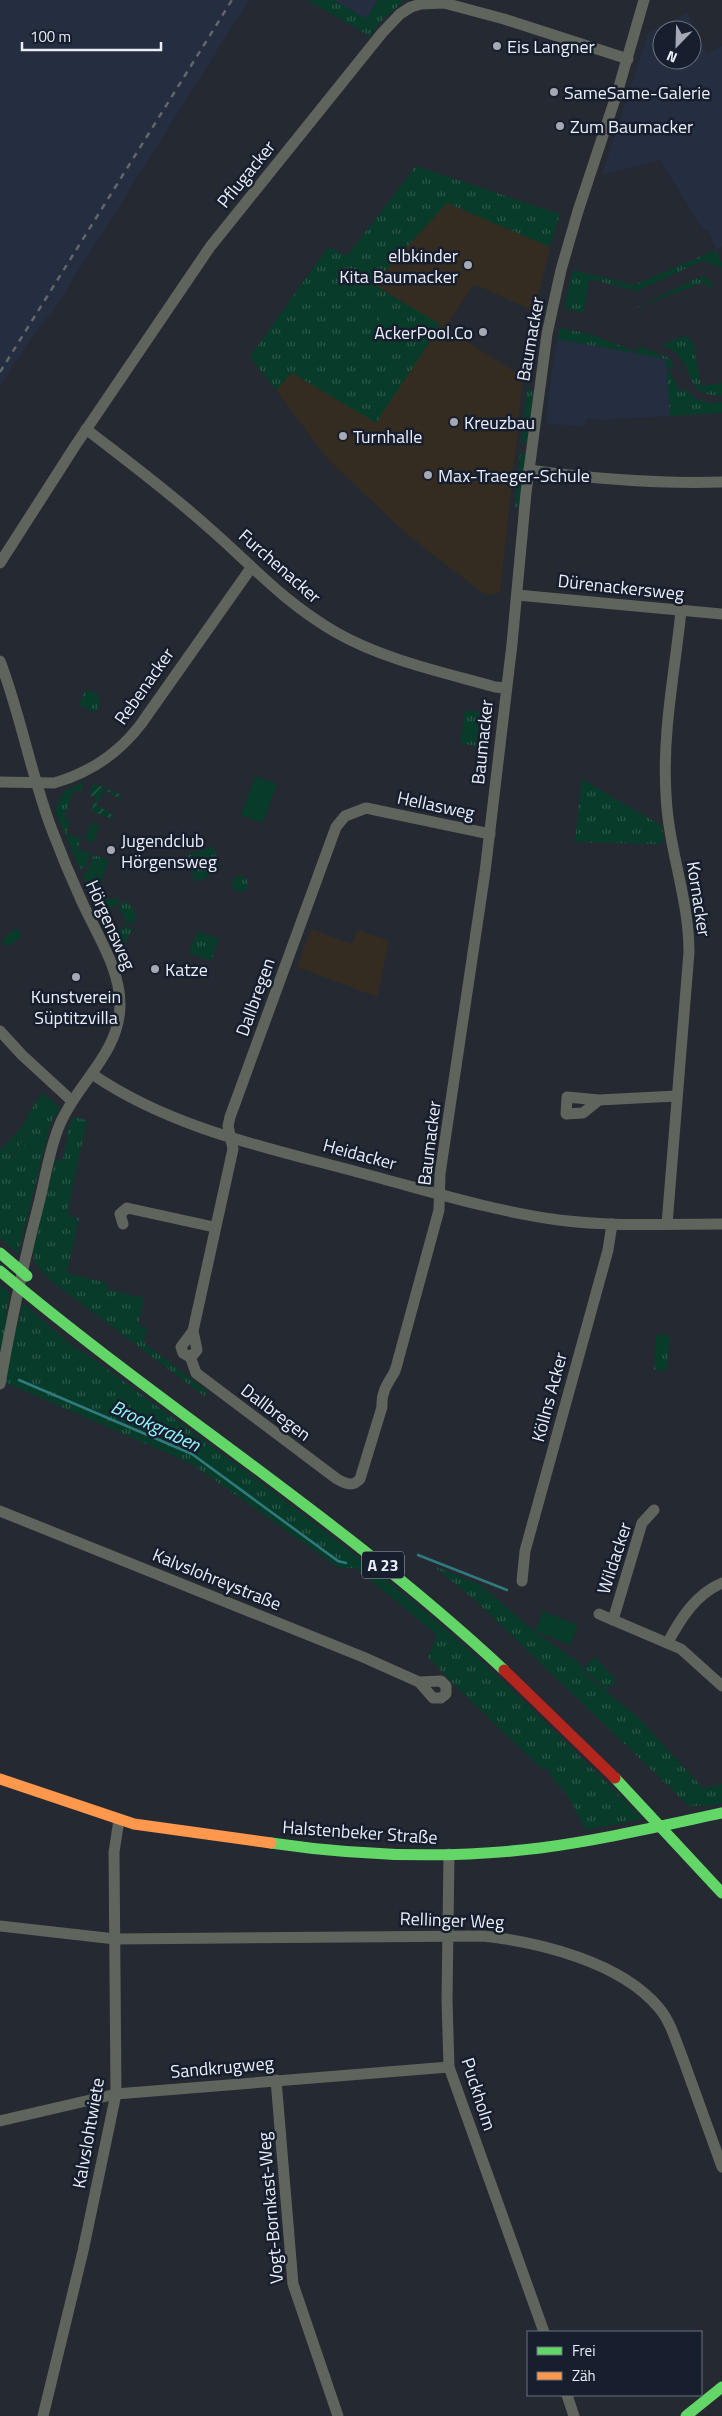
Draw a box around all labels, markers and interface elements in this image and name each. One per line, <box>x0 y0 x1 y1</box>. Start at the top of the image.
scale bar <box>22 20 161 52</box>
north arrow <box>652 20 702 70</box>
text: 100 m <box>30 25 71 48</box>
place label: Eis Langner <box>507 33 595 60</box>
marker: Eis Langner <box>491 40 503 52</box>
text: N <box>663 46 680 69</box>
place label: SameSame-Galerie <box>564 79 710 106</box>
marker: SameSame-Galerie <box>548 86 560 98</box>
place label: Zum Baumacker <box>570 113 693 140</box>
marker: Zum Baumacker <box>554 120 566 132</box>
street label: Pflugacker <box>210 134 282 214</box>
place label: elbkinder Kita Baumacker <box>339 242 458 290</box>
marker: elbkinder Kita Baumacker <box>462 259 474 271</box>
street label: Baumacker <box>509 295 551 383</box>
place label: AckerPool.Co <box>374 319 473 346</box>
marker: AckerPool.Co <box>477 326 489 338</box>
place label: Kreuzbau <box>464 409 535 436</box>
marker: Kreuzbau <box>448 416 460 428</box>
place label: Turnhalle <box>353 423 422 450</box>
marker: Turnhalle <box>337 430 349 442</box>
place label: Max-Traeger-Schule <box>438 462 590 489</box>
marker: Max-Traeger-Schule <box>422 469 434 481</box>
street label: Furchenacker <box>233 522 327 610</box>
street label: Dürenackersweg <box>557 567 685 607</box>
street label: Rebenacker <box>107 642 181 730</box>
street label: Baumacker <box>464 698 500 786</box>
street label: Hellasweg <box>395 784 477 826</box>
place label: Jugendclub Hörgensweg <box>121 827 217 875</box>
marker: Jugendclub Hörgensweg <box>105 844 117 856</box>
street label: Kornacker <box>680 859 718 939</box>
street label: Hörgensweg <box>79 876 143 974</box>
street label: Dallbregen <box>228 954 282 1040</box>
place label: Katze <box>165 956 208 983</box>
marker: Katze <box>149 963 161 975</box>
marker: Kunstverein Süptitzvilla <box>70 971 82 983</box>
place label: Kunstverein Süptitzvilla <box>31 983 121 1031</box>
street label: Baumacker <box>410 1099 448 1187</box>
street label: Heidacker <box>320 1131 400 1177</box>
street label: Köllns Acker <box>524 1349 574 1445</box>
street label: Dallbregen <box>235 1377 317 1447</box>
water label: Brookgraben <box>106 1392 206 1459</box>
street label: Wildacker <box>590 1519 638 1597</box>
street label: Kalvslohreystraße <box>149 1541 285 1617</box>
road number: A 23 <box>362 1552 404 1578</box>
street label: Halstenbeker Straße <box>281 1813 439 1851</box>
street label: Rellinger Weg <box>399 1905 505 1935</box>
street label: Sandkrugweg <box>169 2049 275 2085</box>
street label: Puckholm <box>455 2054 503 2134</box>
street label: Kalvslohtwiete <box>65 2075 111 2191</box>
street label: Vogt-Bornkast-Weg <box>250 2131 290 2285</box>
legend <box>527 2331 702 2396</box>
text: Frei <box>572 2339 595 2362</box>
text: Zäh <box>572 2364 596 2387</box>

